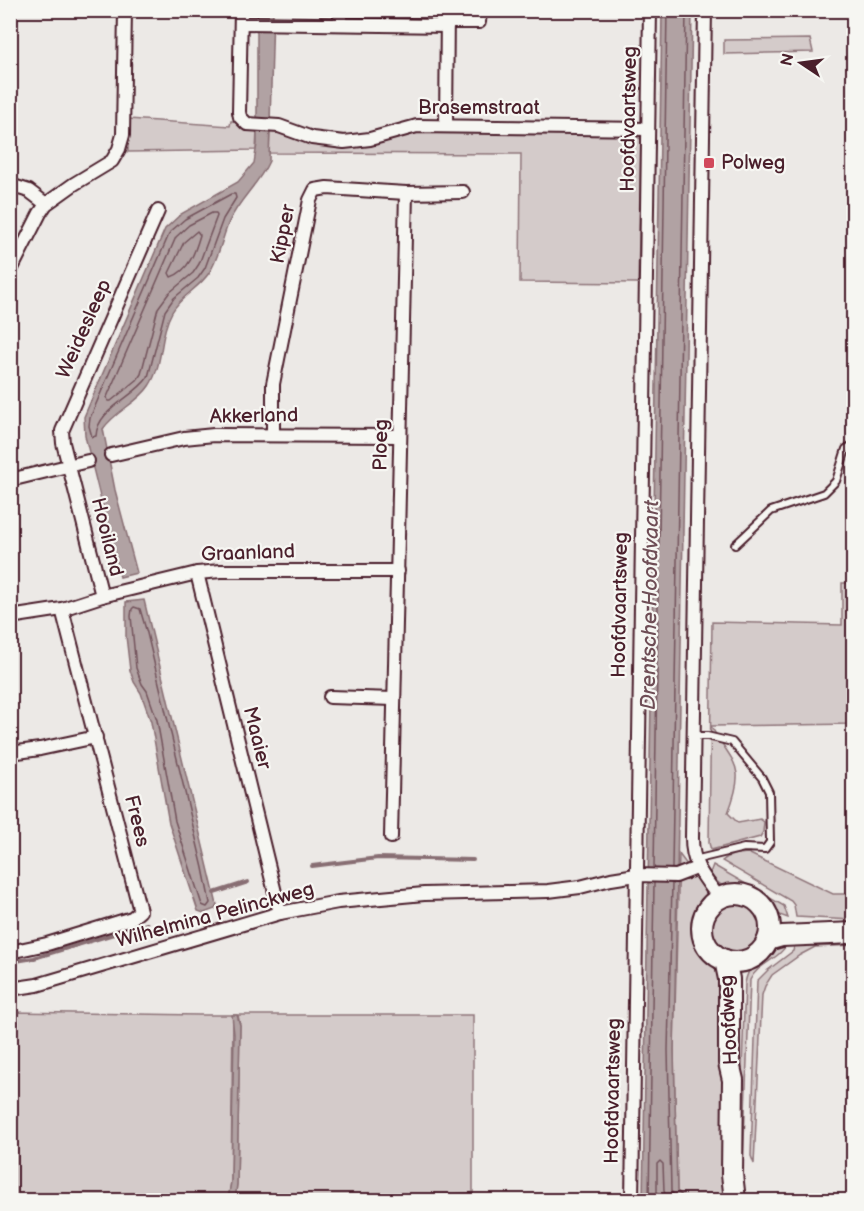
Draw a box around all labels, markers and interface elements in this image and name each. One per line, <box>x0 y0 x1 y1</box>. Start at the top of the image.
north arrow <box>771 33 831 93</box>
street label: Hoofdvaartsweg <box>616 46 642 192</box>
text: N <box>777 52 798 68</box>
street label: Brasemstraat <box>418 96 540 120</box>
place label: Polweg <box>721 151 785 175</box>
marker: Polweg <box>702 156 716 170</box>
street label: Kipper <box>266 202 301 266</box>
street label: Weidesleep <box>51 275 117 383</box>
street label: Akkerland <box>209 403 299 429</box>
street label: Ploeg <box>369 419 393 471</box>
street label: Hooiland <box>86 495 128 579</box>
water label: Drentsche Hoofdvaart <box>636 499 664 710</box>
street label: Hoofdvaartsweg <box>607 532 633 678</box>
street label: Graanland <box>201 539 295 567</box>
street label: Maaier <box>238 704 277 773</box>
street label: Frees <box>119 793 155 849</box>
street label: Wilhelmina Pelinckweg <box>113 877 317 953</box>
street label: Hoofdweg <box>715 974 743 1066</box>
street label: Hoofdvaartsweg <box>600 1018 626 1164</box>

